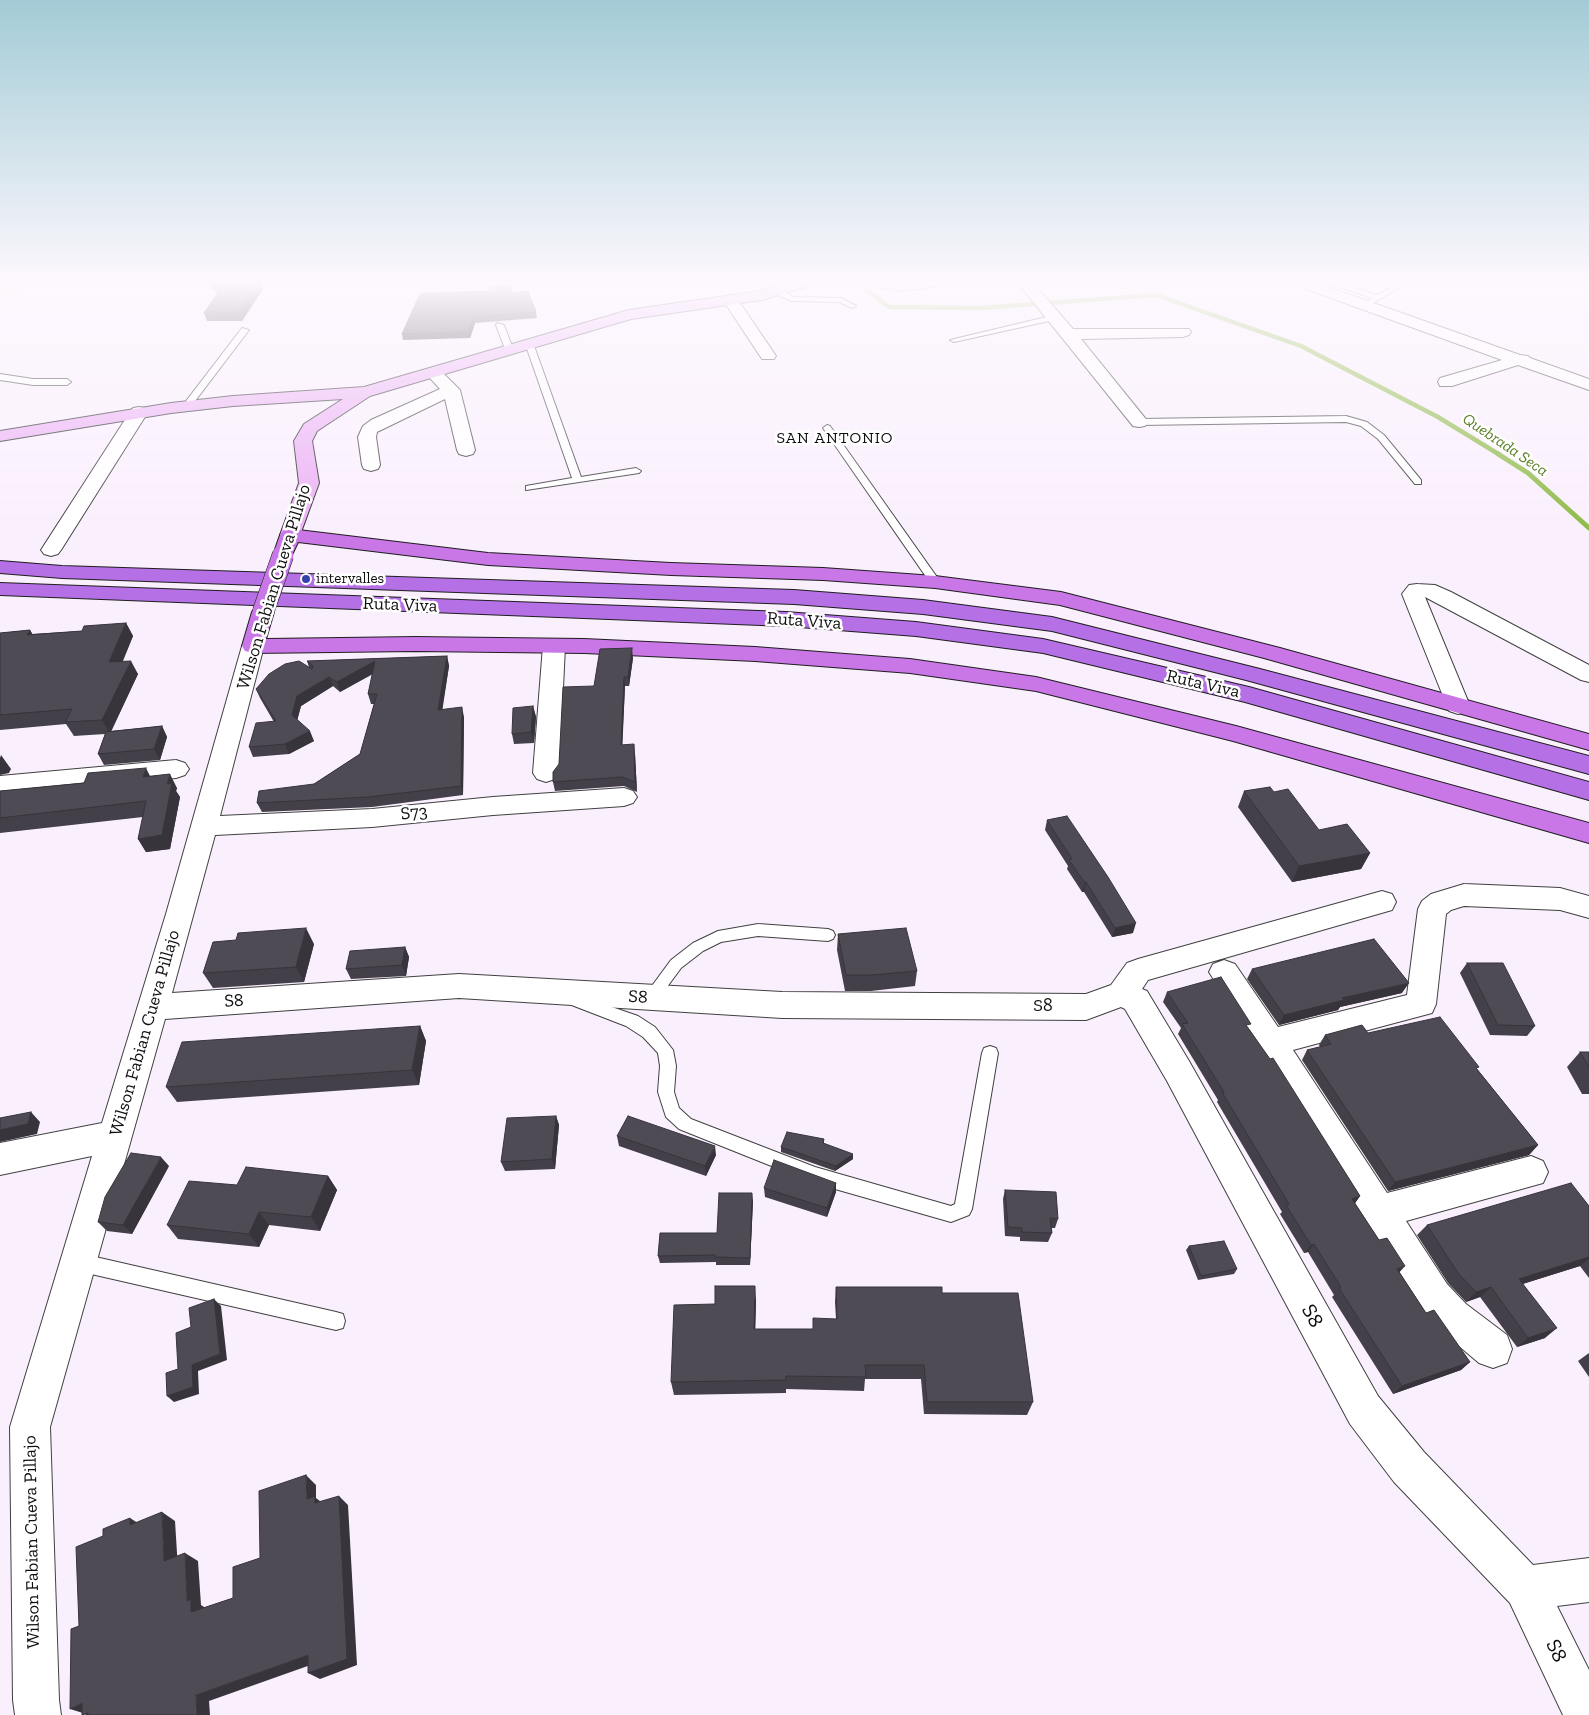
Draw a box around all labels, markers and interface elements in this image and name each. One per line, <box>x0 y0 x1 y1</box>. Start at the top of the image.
water label: Quebrada Seca <box>1459 409 1551 481</box>
district label: SAN ANTONIO <box>775 428 895 448</box>
street label: Wilson Fabian Cueva Pillajo <box>232 482 316 692</box>
place label: intervalles <box>316 570 384 588</box>
marker: intervalles <box>300 573 312 585</box>
street label: Ruta Viva <box>362 593 438 617</box>
street label: Ruta Viva <box>766 608 842 634</box>
street label: Ruta Viva <box>1164 665 1242 703</box>
street label: S73 <box>400 801 428 825</box>
street label: Wilson Fabian Cueva Pillajo <box>105 927 185 1139</box>
street label: S8 <box>628 986 648 1008</box>
street label: S8 <box>224 990 244 1012</box>
street label: S8 <box>1033 995 1053 1017</box>
street label: S8 <box>1296 1300 1328 1332</box>
street label: Wilson Fabian Cueva Pillajo <box>19 1435 45 1649</box>
street label: S8 <box>1540 1635 1572 1667</box>

